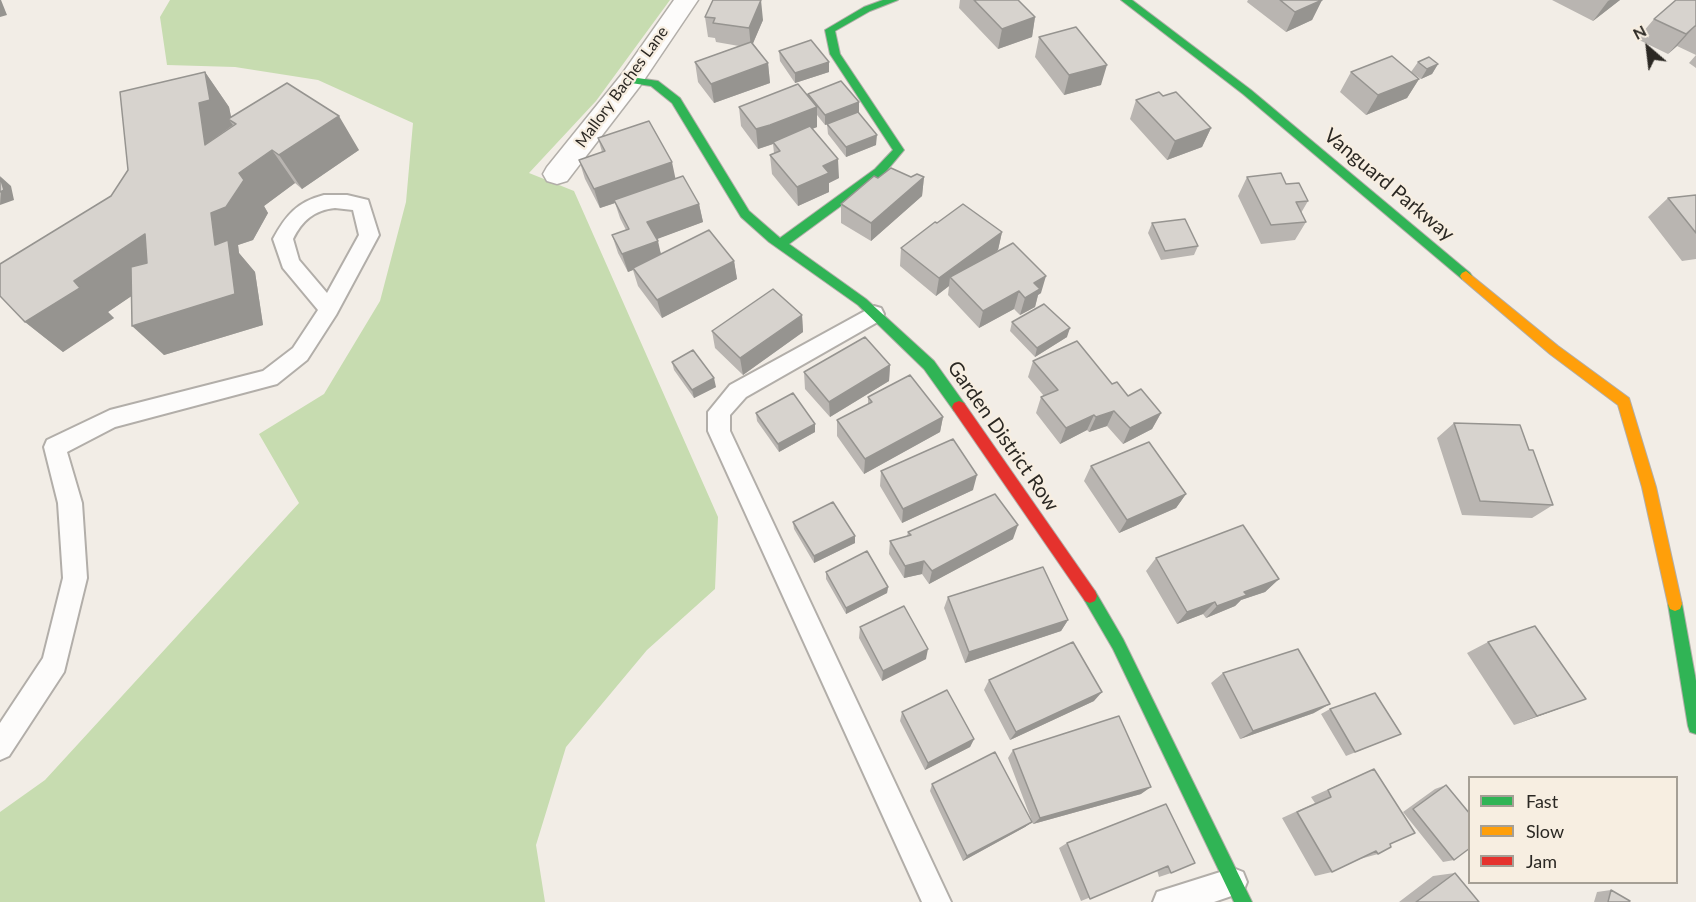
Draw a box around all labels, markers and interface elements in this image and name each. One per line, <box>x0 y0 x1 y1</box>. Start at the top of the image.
north arrow <box>1618 18 1678 78</box>
text: N <box>1629 20 1649 43</box>
street label: Mallory Baches Lane <box>572 23 672 151</box>
street label: Vanguard Parkway <box>1319 124 1459 246</box>
street label: Garden District Row <box>942 356 1064 516</box>
legend <box>1468 776 1678 884</box>
text: Fast <box>1526 790 1558 812</box>
text: Slow <box>1526 820 1564 842</box>
text: Jam <box>1526 850 1557 872</box>

